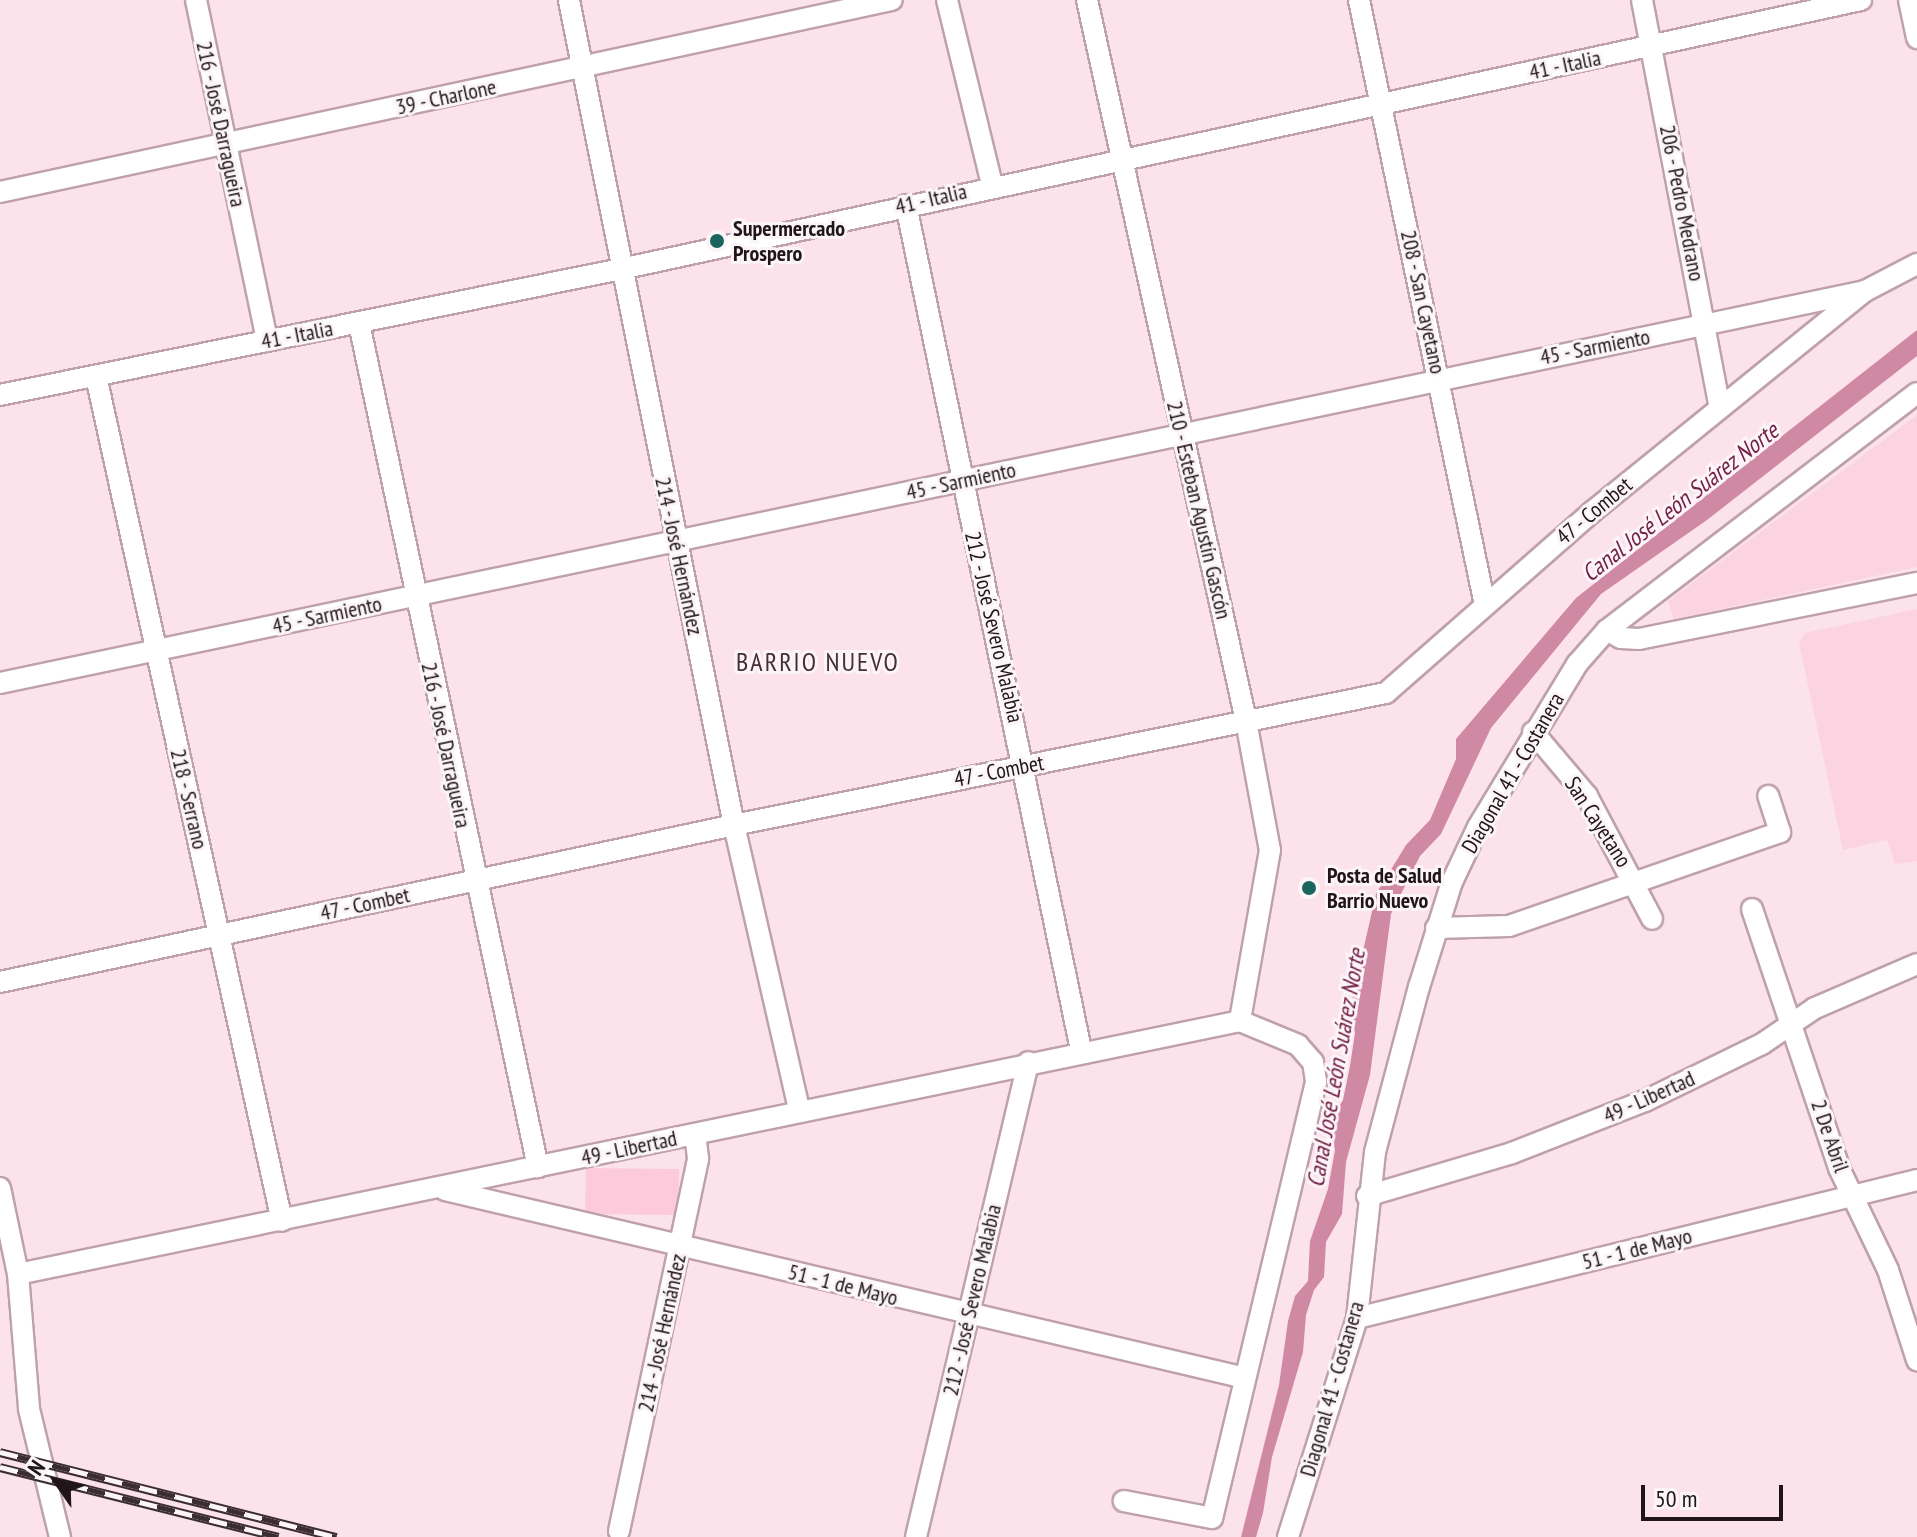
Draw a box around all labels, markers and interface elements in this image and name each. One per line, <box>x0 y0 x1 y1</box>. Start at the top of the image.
street label: 216 - José Darragueira <box>190 38 252 210</box>
street label: 41 - Italia <box>1526 44 1604 86</box>
street label: 39 - Charlone <box>393 73 499 121</box>
street label: 206 - Pedro Medrano <box>1654 122 1710 284</box>
street label: 41 - Italia <box>892 178 970 220</box>
place label: Supermercado Prospero <box>733 215 845 266</box>
street label: 208 - San Cayetano <box>1395 227 1451 377</box>
marker: Supermercado Prospero <box>708 232 726 250</box>
street label: 41 - Italia <box>258 315 336 355</box>
street label: 45 - Sarmiento <box>1537 323 1653 371</box>
street label: 210 - Esteban Agustín Gascón <box>1161 397 1237 623</box>
water label: Canal José León Suárez Norte <box>1576 416 1784 588</box>
street label: 45 - Sarmiento <box>903 456 1019 506</box>
street label: 47 - Combet <box>1550 471 1638 551</box>
street label: 214 - José Hernández <box>649 474 709 638</box>
street label: 212 - José Severo Malabia <box>959 528 1029 726</box>
street label: 45 - Sarmiento <box>269 590 385 640</box>
district label: BARRIO NUEVO <box>736 646 900 678</box>
street label: 216 - José Darragueira <box>415 659 477 831</box>
street label: Diagonal 41 - Costanera <box>1456 687 1570 859</box>
street label: 218 - Serrano <box>164 745 214 853</box>
street label: 47 - Combet <box>951 749 1047 793</box>
street label: San Cayetano <box>1559 772 1637 872</box>
place label: Posta de Salud Barrio Nuevo <box>1327 862 1442 914</box>
marker: Posta de Salud Barrio Nuevo <box>1298 877 1320 899</box>
street label: 47 - Combet <box>317 881 413 927</box>
water label: Canal José León Suárez Norte <box>1301 946 1371 1190</box>
street label: 49 - Libertad <box>1598 1065 1700 1129</box>
street label: 2 De Abril <box>1805 1096 1855 1176</box>
street label: 49 - Libertad <box>578 1125 680 1171</box>
street label: 212 - José Severo Malabia <box>937 1201 1007 1399</box>
street label: 51 - 1 de Mayo <box>1579 1222 1695 1276</box>
street label: 214 - José Hernández <box>632 1251 692 1415</box>
street label: 51 - 1 de Mayo <box>785 1258 901 1312</box>
street label: Diagonal 41 - Costanera <box>1294 1298 1370 1480</box>
north arrow <box>16 1441 96 1521</box>
text: N <box>21 1455 51 1480</box>
scale bar <box>1645 1469 1787 1519</box>
text: 50 m <box>1655 1483 1697 1514</box>

